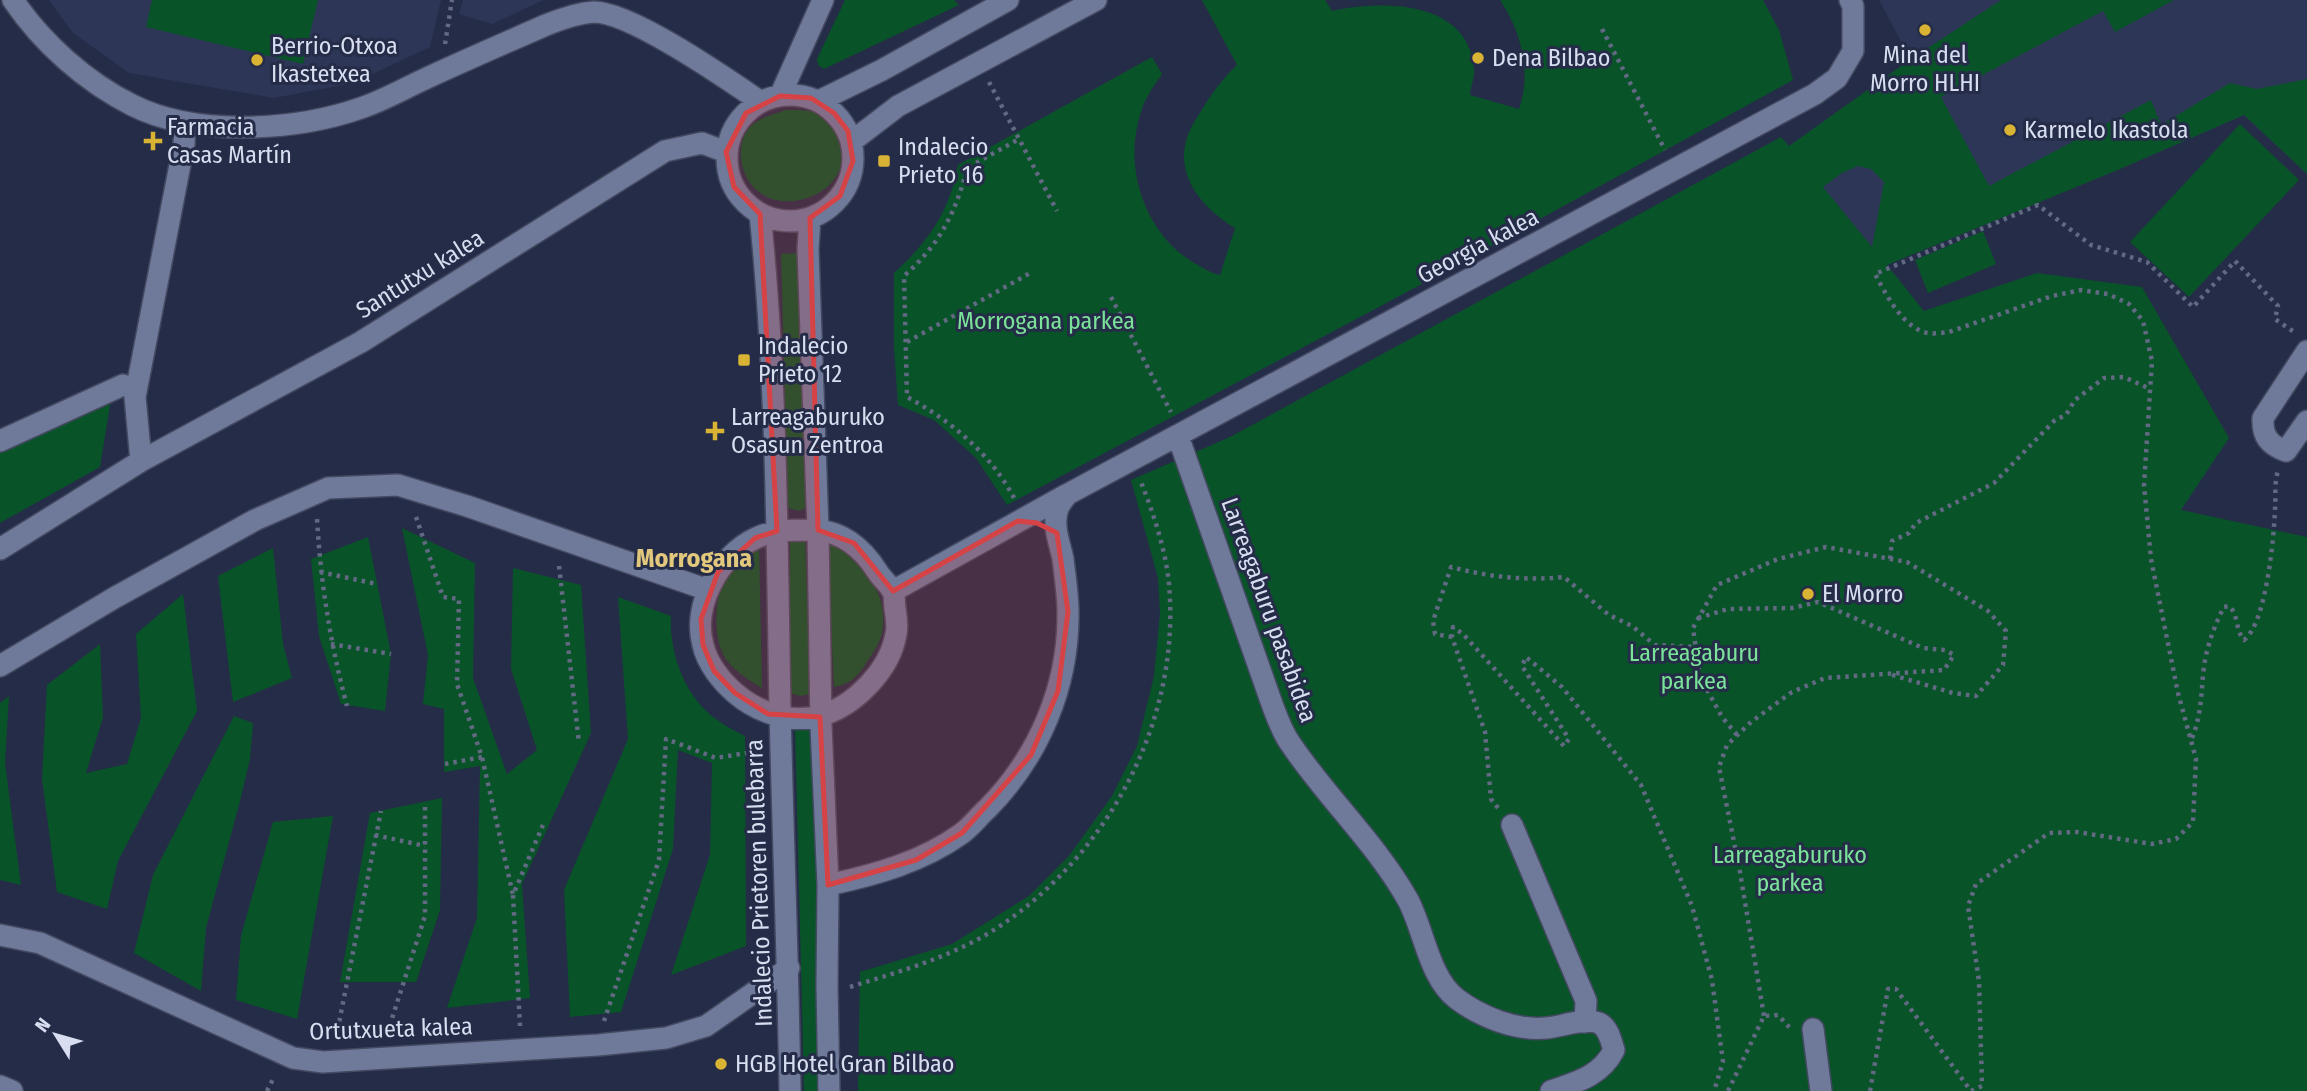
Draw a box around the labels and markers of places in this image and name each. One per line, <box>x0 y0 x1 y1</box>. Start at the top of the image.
marker: Mina del Morro HLHI <box>1917 22 1933 38</box>
place label: Berrio-Otxoa Ikastetxea <box>271 32 398 88</box>
place label: Mina del Morro HLHI <box>1870 41 1980 97</box>
place label: Dena Bilbao <box>1492 44 1610 72</box>
marker: Dena Bilbao <box>1470 50 1486 66</box>
marker: Berrio-Otxoa Ikastetxea <box>249 52 265 68</box>
place label: Farmacia Casas Martín <box>167 113 292 169</box>
place label: Karmelo Ikastola <box>2024 116 2189 144</box>
marker: Karmelo Ikastola <box>2002 122 2018 138</box>
marker: Farmacia Casas Martín <box>145 133 161 149</box>
place label: Indalecio Prieto 16 <box>898 133 988 189</box>
marker: Indalecio Prieto 16 <box>876 153 892 169</box>
place label: Indalecio Prieto 12 <box>758 332 848 388</box>
marker: Indalecio Prieto 12 <box>736 352 752 368</box>
place label: Larreagaburuko Osasun Zentroa <box>731 403 885 459</box>
marker: Larreagaburuko Osasun Zentroa <box>705 421 725 441</box>
place label: El Morro <box>1822 580 1903 608</box>
marker: El Morro <box>1800 586 1816 602</box>
place label: HGB Hotel Gran Bilbao <box>735 1050 954 1078</box>
marker: HGB Hotel Gran Bilbao <box>713 1056 729 1072</box>

